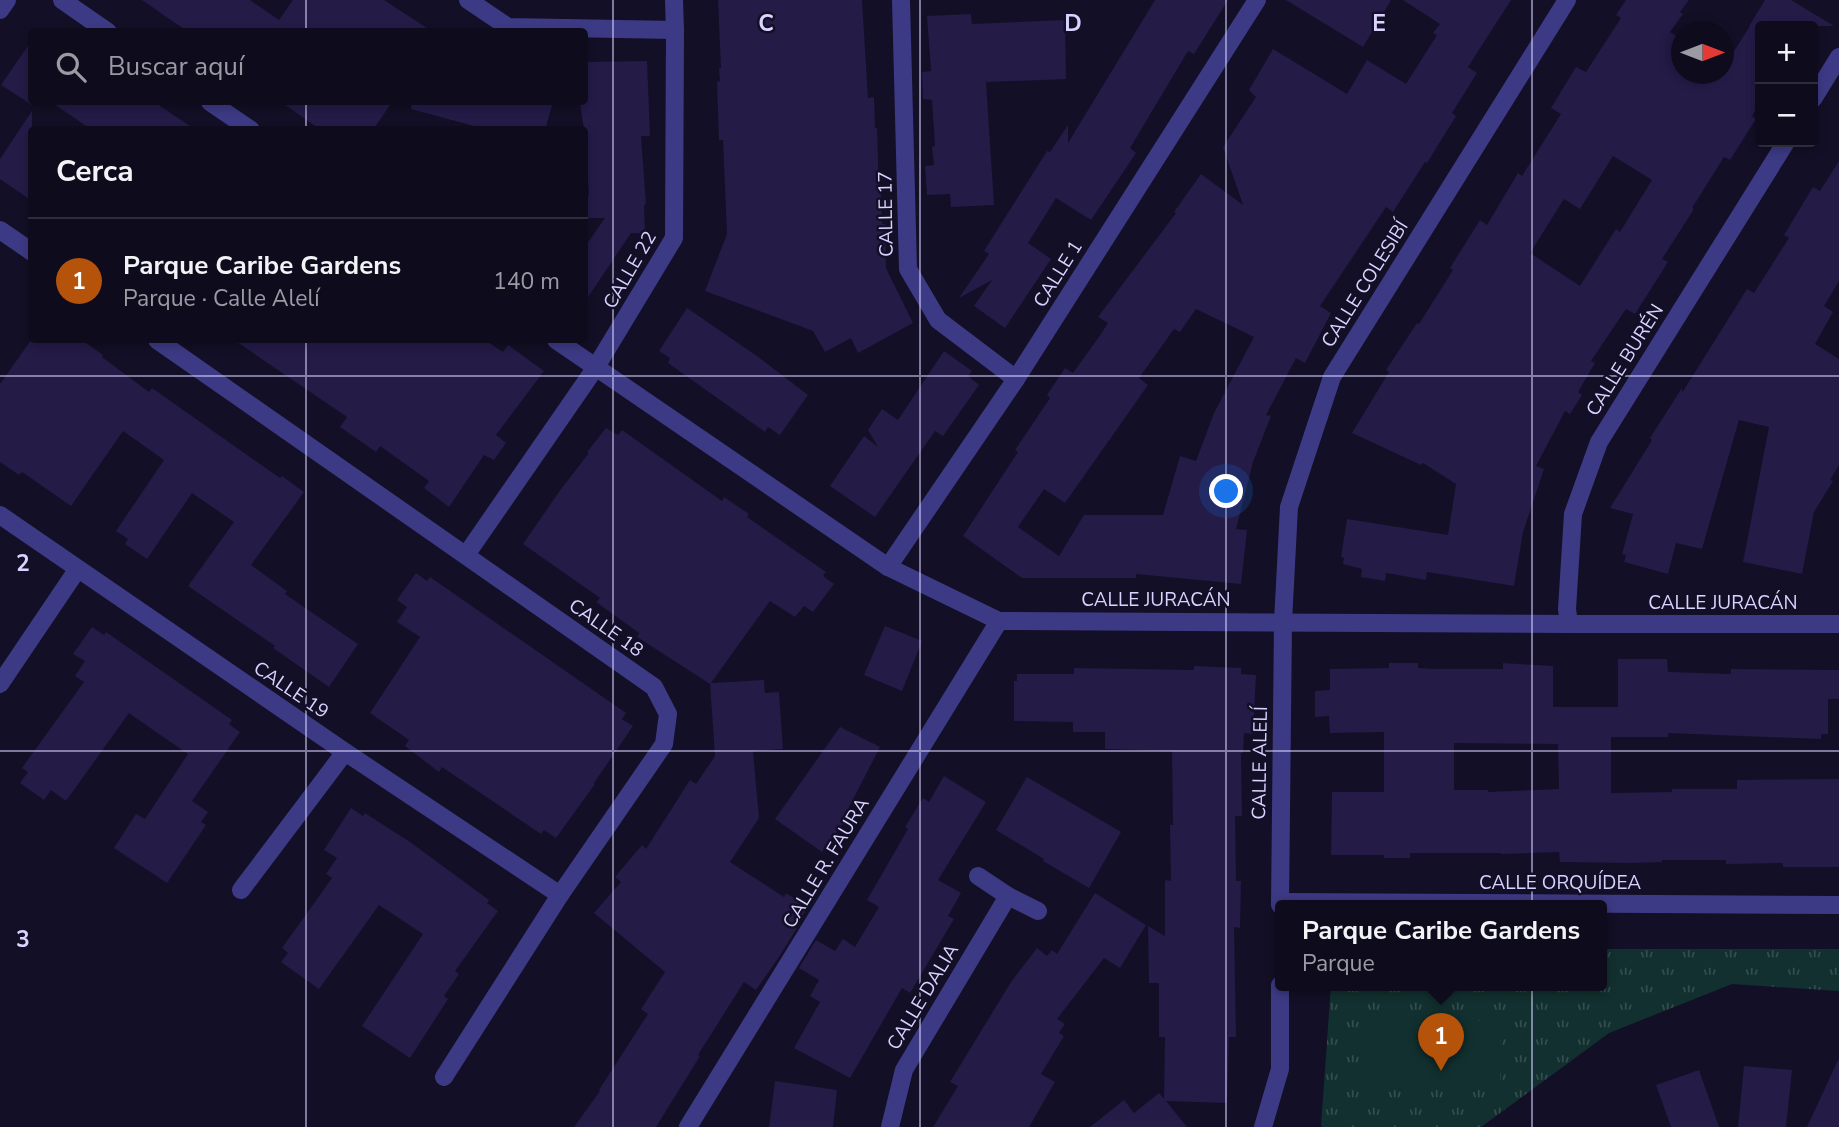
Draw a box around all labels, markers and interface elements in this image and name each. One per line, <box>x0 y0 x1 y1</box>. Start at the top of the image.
text: C <box>758 8 774 39</box>
text: D <box>1064 8 1082 39</box>
text: E <box>1372 8 1386 39</box>
north arrow <box>1671 21 1734 84</box>
map controls <box>1755 21 1818 147</box>
button: + <box>1755 21 1818 84</box>
search box <box>28 28 588 105</box>
icon: search <box>52 48 90 86</box>
text: Buscar aquí <box>108 49 244 84</box>
button: − <box>1755 84 1818 147</box>
text: Cerca <box>56 151 134 192</box>
street label: CALLE 17 <box>872 171 900 257</box>
street label: CALLE COLESIBÍ <box>1315 215 1415 353</box>
street label: CALLE 22 <box>597 226 663 314</box>
street label: CALLE 1 <box>1027 236 1089 312</box>
text: Parque Caribe Gardens <box>123 248 401 283</box>
text: 1 <box>72 266 86 297</box>
text: 140 m <box>493 266 560 297</box>
text: Parque · Calle Alelí <box>123 283 320 314</box>
street label: CALLE BURÉN <box>1580 299 1670 421</box>
your location <box>1209 474 1243 508</box>
text: 2 <box>16 548 30 579</box>
street label: CALLE JURACÁN <box>1081 587 1231 613</box>
street label: CALLE JURACÁN <box>1648 590 1798 616</box>
street label: CALLE 18 <box>563 593 649 663</box>
street label: CALLE 19 <box>248 655 334 725</box>
street label: CALLE ALELÍ <box>1246 705 1274 820</box>
street label: CALLE R. FAURA <box>777 793 875 933</box>
street label: CALLE ORQUÍDEA <box>1479 870 1641 896</box>
popup <box>1275 900 1607 991</box>
text: Parque Caribe Gardens <box>1302 913 1580 948</box>
text: 3 <box>16 924 30 955</box>
street label: CALLE DALIA <box>881 939 965 1055</box>
text: Parque <box>1302 948 1375 979</box>
pin: 1 <box>1418 1013 1464 1071</box>

